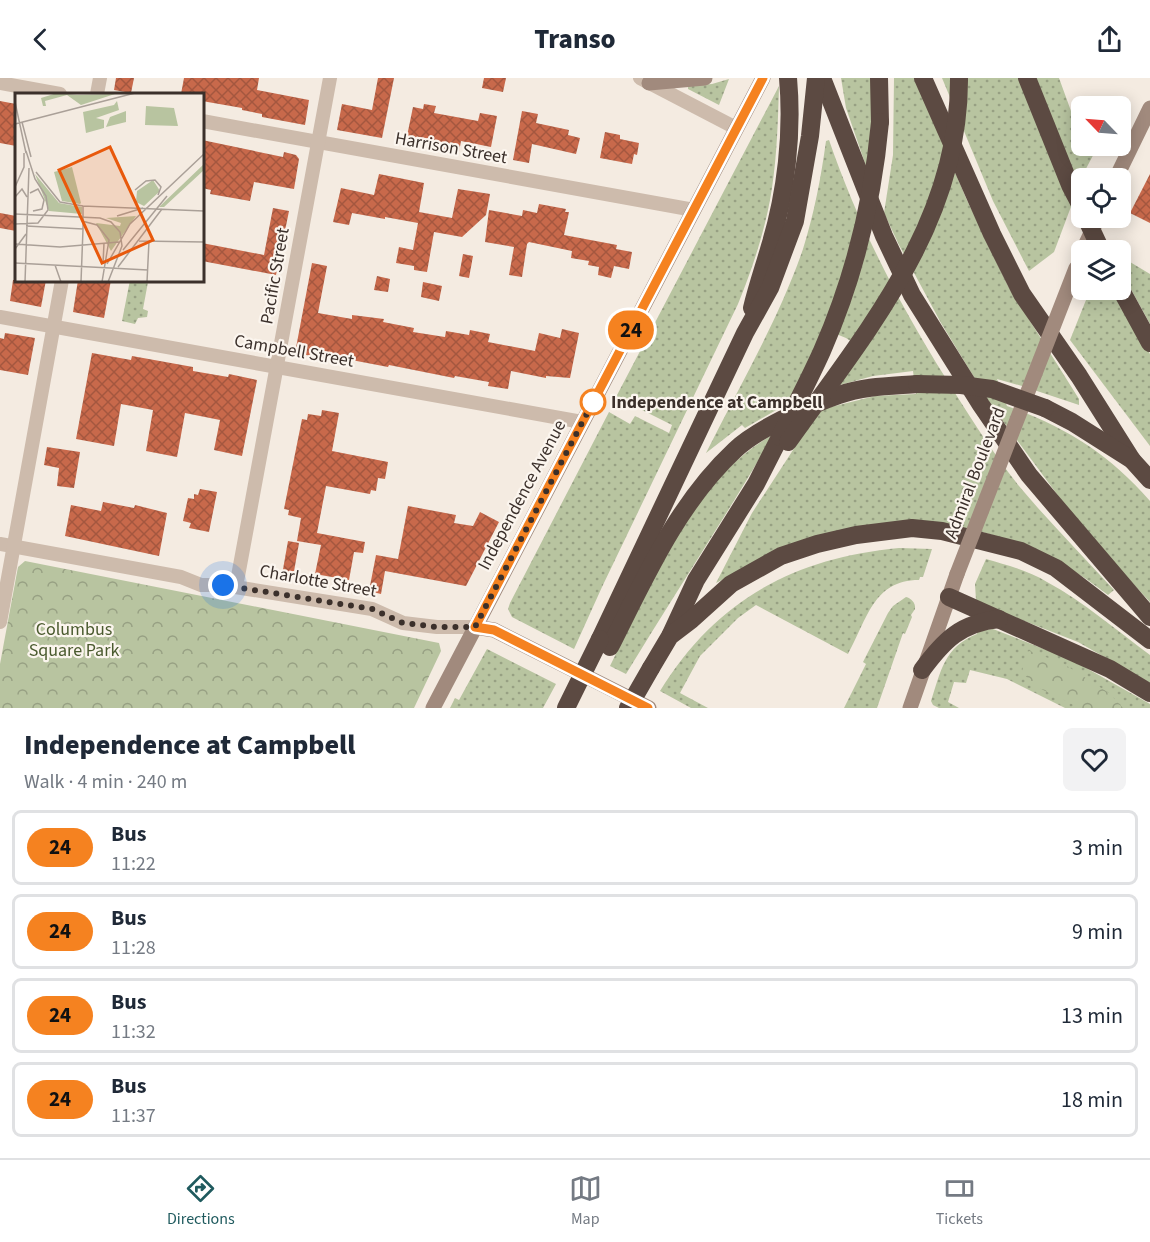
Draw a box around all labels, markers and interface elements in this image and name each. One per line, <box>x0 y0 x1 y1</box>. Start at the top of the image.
text: Transo <box>534 20 616 59</box>
icon: back <box>24 23 57 56</box>
icon: share <box>1093 23 1126 56</box>
inset map <box>15 93 204 282</box>
north arrow <box>1071 96 1131 156</box>
map controls <box>1071 96 1131 300</box>
street label: Harrison Street <box>393 126 509 170</box>
button: locate <box>1071 168 1131 228</box>
street label: Pacific Street <box>254 226 296 326</box>
button: layers <box>1071 240 1131 300</box>
line badge: 24 <box>604 310 658 350</box>
text: 24 <box>620 315 642 345</box>
street label: Campbell Street <box>232 328 356 374</box>
marker: Independence at Campbell <box>580 389 606 415</box>
place label: Independence at Campbell <box>611 390 822 415</box>
street label: Admiral Boulevard <box>938 404 1012 542</box>
street label: Independence Avenue <box>472 415 572 575</box>
street label: Charlotte Street <box>257 558 379 604</box>
your location <box>208 570 238 600</box>
park label: Columbus Square Park <box>29 617 119 663</box>
text: Independence at Campbell <box>24 725 355 765</box>
button: heart <box>1063 728 1126 791</box>
text: Walk · 4 min · 240 m <box>24 768 187 796</box>
text: Bus <box>111 818 147 850</box>
text: 24 <box>49 832 71 862</box>
text: 3 min <box>1072 832 1123 864</box>
text: 11:22 <box>111 850 156 878</box>
text: Bus <box>111 902 147 934</box>
text: 24 <box>49 916 71 946</box>
text: 9 min <box>1072 916 1123 948</box>
text: 11:28 <box>111 934 156 962</box>
text: Bus <box>111 986 147 1018</box>
text: 24 <box>49 1000 71 1030</box>
text: 13 min <box>1061 1000 1123 1032</box>
text: 11:32 <box>111 1018 156 1046</box>
text: Bus <box>111 1070 147 1102</box>
text: 24 <box>49 1084 71 1114</box>
text: 18 min <box>1061 1084 1123 1116</box>
text: 11:37 <box>111 1102 156 1130</box>
tab: Directions <box>167 1172 235 1230</box>
tab: Map <box>569 1172 602 1230</box>
tab: Tickets <box>936 1172 983 1230</box>

